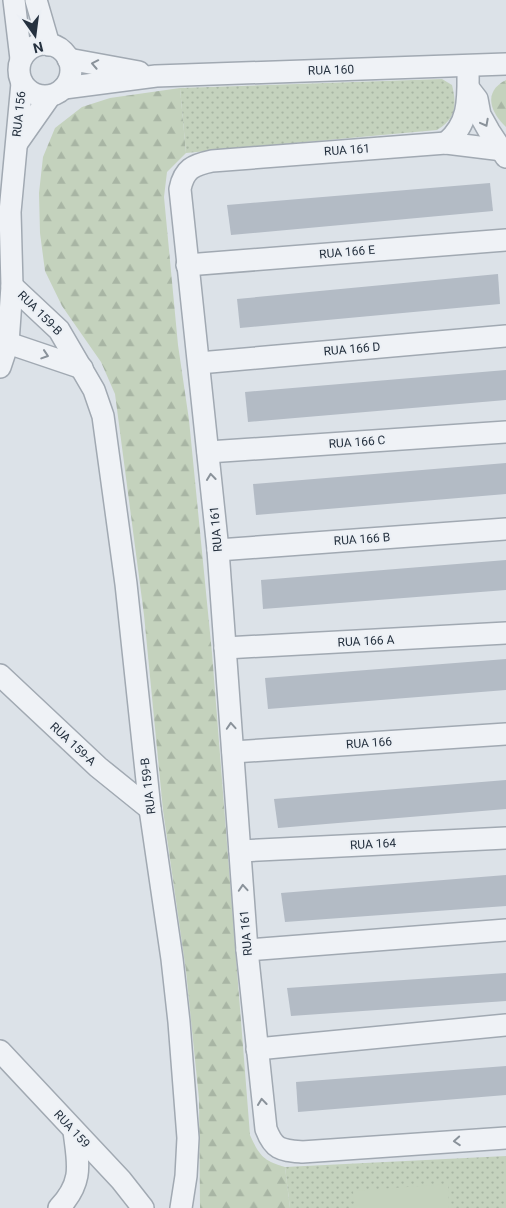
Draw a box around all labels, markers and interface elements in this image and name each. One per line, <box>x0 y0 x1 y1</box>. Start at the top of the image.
north arrow <box>10 10 60 60</box>
text: N <box>31 39 45 57</box>
one-way arrow <box>91 59 99 70</box>
street label: RUA 160 <box>308 62 355 78</box>
street label: RUA 156 <box>10 90 28 138</box>
one-way arrow <box>479 118 489 127</box>
street label: RUA 161 <box>324 141 370 159</box>
street label: RUA 166 E <box>319 243 376 261</box>
street label: RUA 159-B <box>15 288 65 338</box>
street label: RUA 166 D <box>323 340 381 358</box>
one-way arrow <box>40 350 49 360</box>
street label: RUA 166 C <box>328 433 386 451</box>
one-way arrow <box>205 473 216 481</box>
street label: RUA 161 <box>207 505 225 553</box>
street label: RUA 166 B <box>333 530 391 548</box>
street label: RUA 166 A <box>337 633 395 649</box>
street label: RUA 159-A <box>47 719 99 769</box>
one-way arrow <box>225 722 236 730</box>
street label: RUA 166 <box>346 734 393 752</box>
street label: RUA 159-B <box>138 757 158 815</box>
street label: RUA 164 <box>350 836 397 852</box>
one-way arrow <box>237 884 248 892</box>
street label: RUA 161 <box>237 909 255 957</box>
one-way arrow <box>257 1098 268 1106</box>
street label: RUA 159 <box>51 1107 93 1151</box>
one-way arrow <box>453 1135 461 1146</box>

